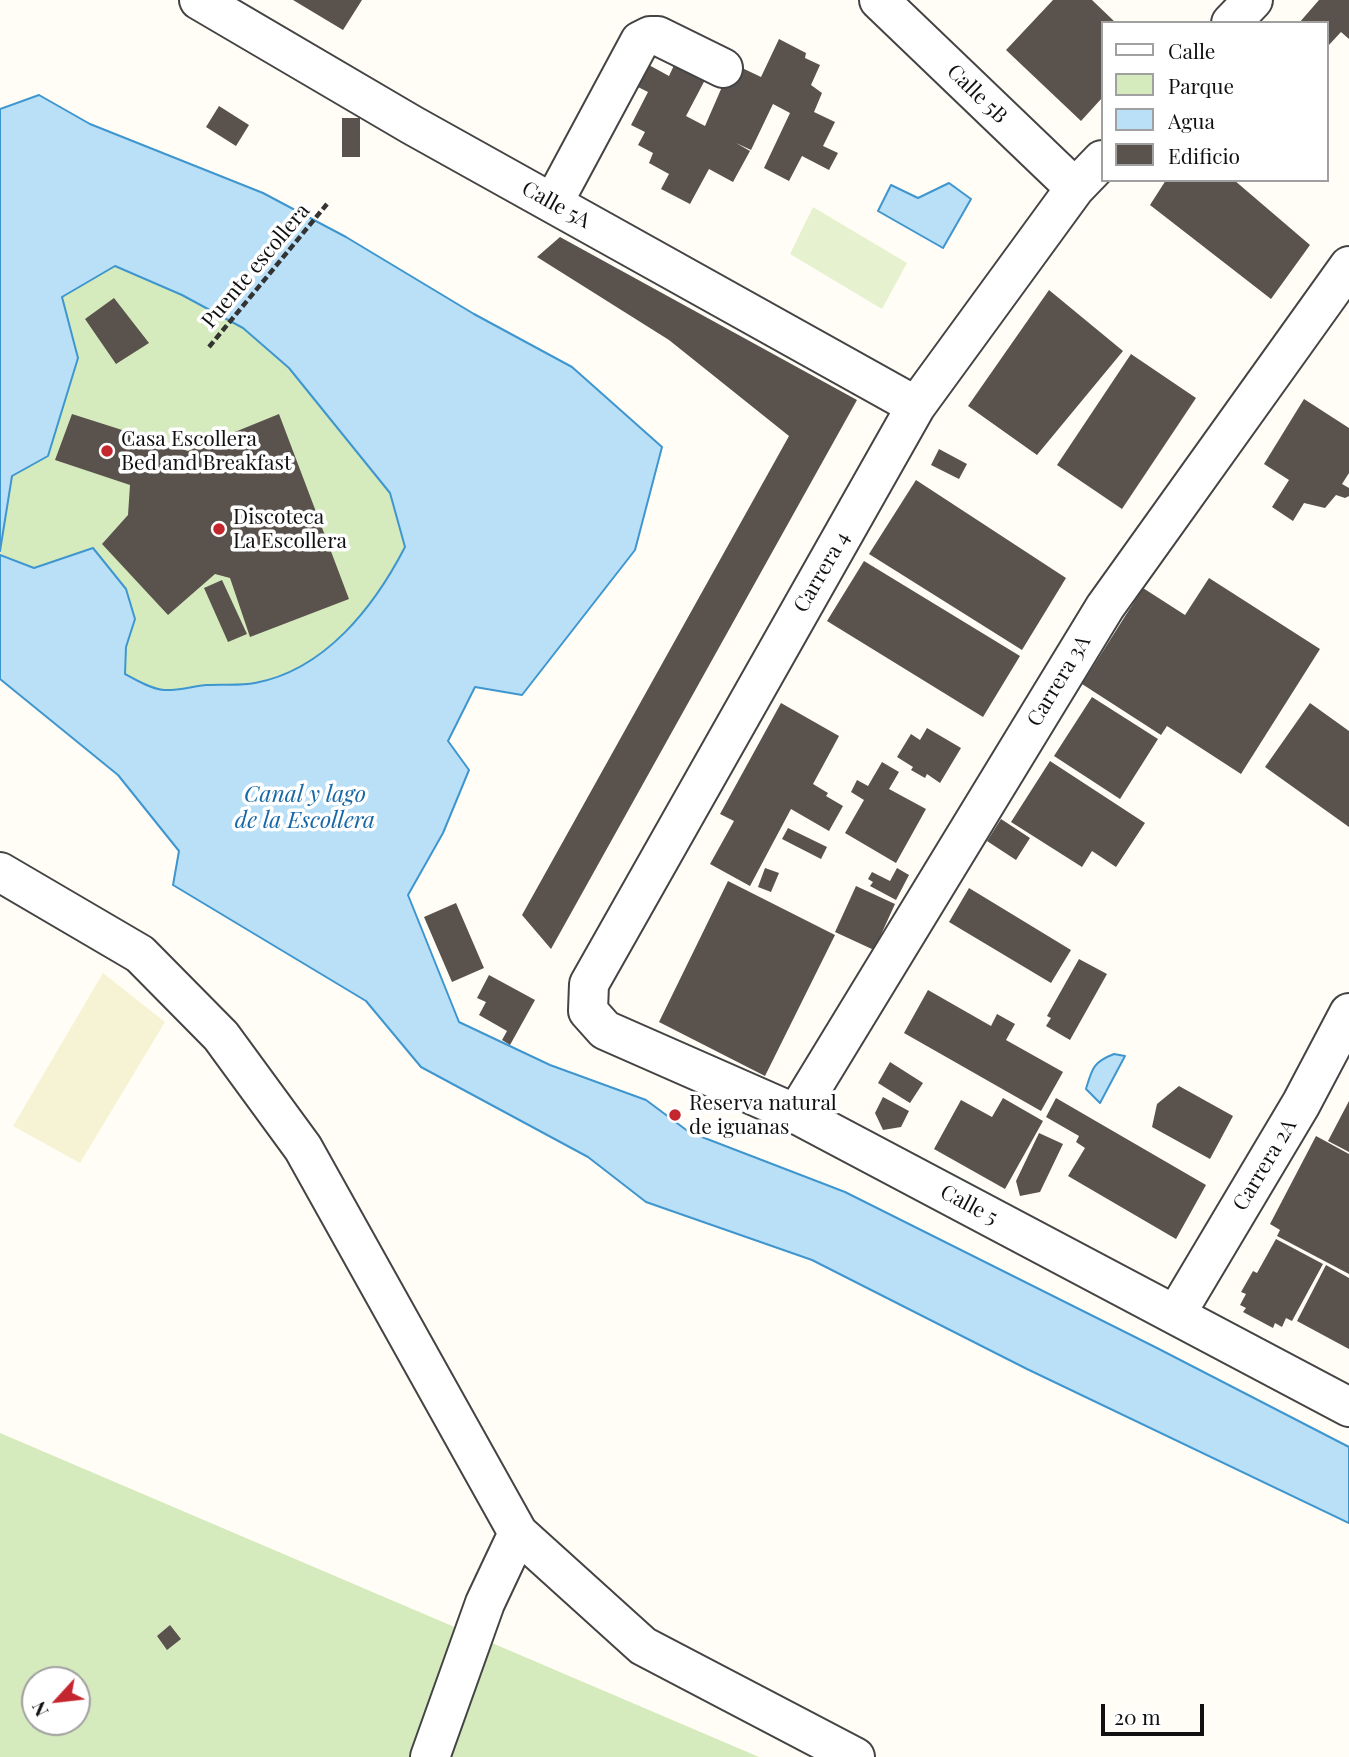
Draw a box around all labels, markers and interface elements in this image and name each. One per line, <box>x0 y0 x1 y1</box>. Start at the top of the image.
legend <box>1100 21 1328 182</box>
text: Calle <box>1168 36 1215 64</box>
street label: Calle 5B <box>942 59 1012 129</box>
text: Parque <box>1168 71 1234 99</box>
text: Agua <box>1168 106 1215 134</box>
text: Edificio <box>1168 141 1240 169</box>
street label: Calle 5A <box>517 176 595 234</box>
street label: Puente escollera <box>197 199 315 333</box>
place label: Casa Escollera Bed and Breakfast <box>121 426 291 476</box>
marker: Casa Escollera Bed and Breakfast <box>99 443 115 459</box>
place label: Discoteca La Escollera <box>233 504 347 554</box>
marker: Discoteca La Escollera <box>211 521 227 537</box>
street label: Carrera 4 <box>789 527 855 617</box>
street label: Carrera 3A <box>1022 631 1096 731</box>
water label: Canal y lago de la Escollera <box>235 781 375 835</box>
place label: Reserva natural de iguanas <box>689 1090 837 1140</box>
marker: Reserva natural de iguanas <box>667 1107 683 1123</box>
street label: Carrera 2A <box>1228 1115 1302 1215</box>
street label: Calle 5 <box>936 1179 1002 1231</box>
north arrow <box>21 1666 91 1736</box>
scale bar <box>1104 1690 1207 1734</box>
text: N <box>24 1698 54 1722</box>
text: 20 m <box>1114 1702 1161 1730</box>

